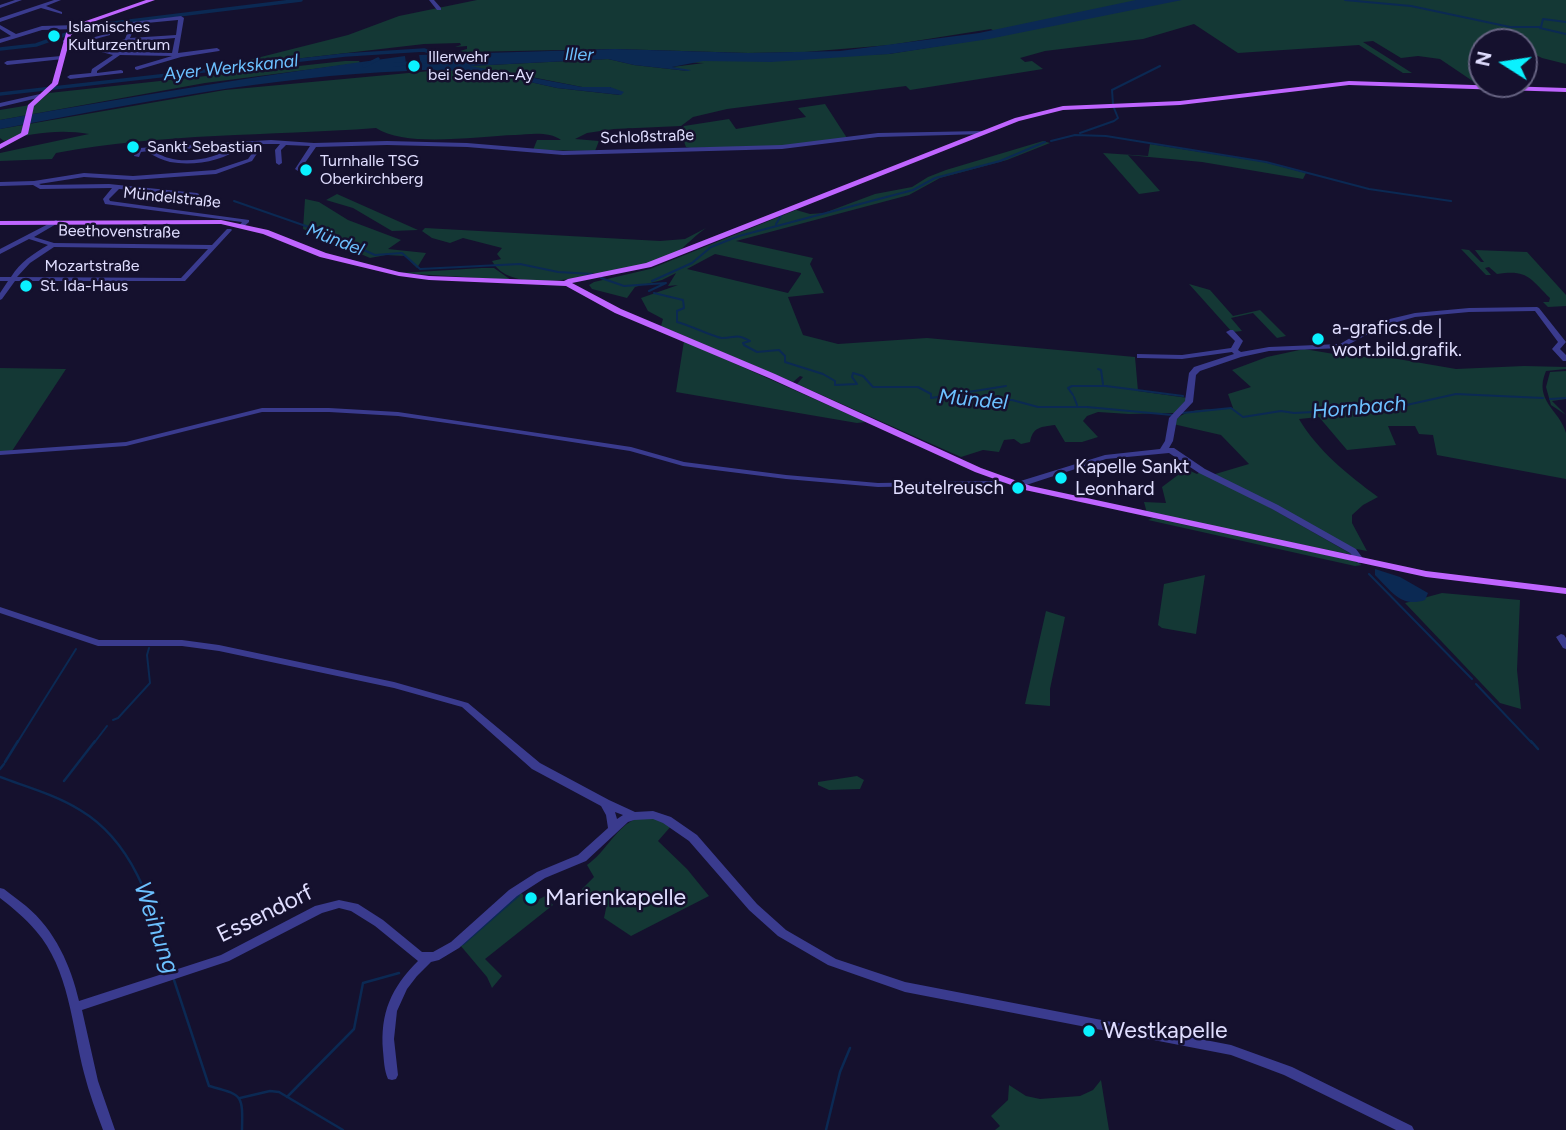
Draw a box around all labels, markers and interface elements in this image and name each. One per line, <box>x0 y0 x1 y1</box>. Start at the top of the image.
place label: Islamisches Kulturzentrum <box>68 17 170 55</box>
marker: Islamisches Kulturzentrum <box>46 28 62 44</box>
north arrow <box>1468 28 1538 98</box>
water label: Iller <box>564 44 594 66</box>
place label: Illerwehr bei Senden-Ay <box>428 47 534 85</box>
text: N <box>1471 49 1497 69</box>
water label: Ayer Werkskanal <box>163 50 299 86</box>
marker: Illerwehr bei Senden-Ay <box>406 58 422 74</box>
street label: Schloßstraße <box>600 126 694 148</box>
place label: Sankt Sebastian <box>147 137 262 157</box>
marker: Sankt Sebastian <box>125 139 141 155</box>
place label: Turnhalle TSG Oberkirchberg <box>320 151 423 189</box>
marker: Turnhalle TSG Oberkirchberg <box>298 162 314 178</box>
street label: Mündelstraße <box>122 183 222 213</box>
water label: Mündel <box>303 219 367 261</box>
street label: Beethovenstraße <box>58 221 180 243</box>
street label: Mozartstraße <box>44 256 140 276</box>
place label: St. Ida-Haus <box>40 276 128 296</box>
marker: St. Ida-Haus <box>18 278 34 294</box>
place label: a-grafics.de | wort.bild.grafik. <box>1332 317 1462 361</box>
marker: a-grafics.de | wort.bild.grafik. <box>1310 331 1326 347</box>
water label: Mündel <box>937 384 1009 416</box>
water label: Hornbach <box>1311 391 1407 425</box>
place label: Kapelle Sankt Leonhard <box>1075 456 1190 500</box>
marker: Kapelle Sankt Leonhard <box>1053 470 1069 486</box>
place label: Beutelreusch <box>893 477 1004 499</box>
marker: Beutelreusch <box>1010 480 1026 496</box>
water label: Weihung <box>127 878 185 978</box>
street label: Essendorf <box>212 879 318 949</box>
place label: Marienkapelle <box>545 884 686 912</box>
marker: Marienkapelle <box>523 890 539 906</box>
place label: Westkapelle <box>1103 1017 1228 1045</box>
marker: Westkapelle <box>1081 1023 1097 1039</box>

